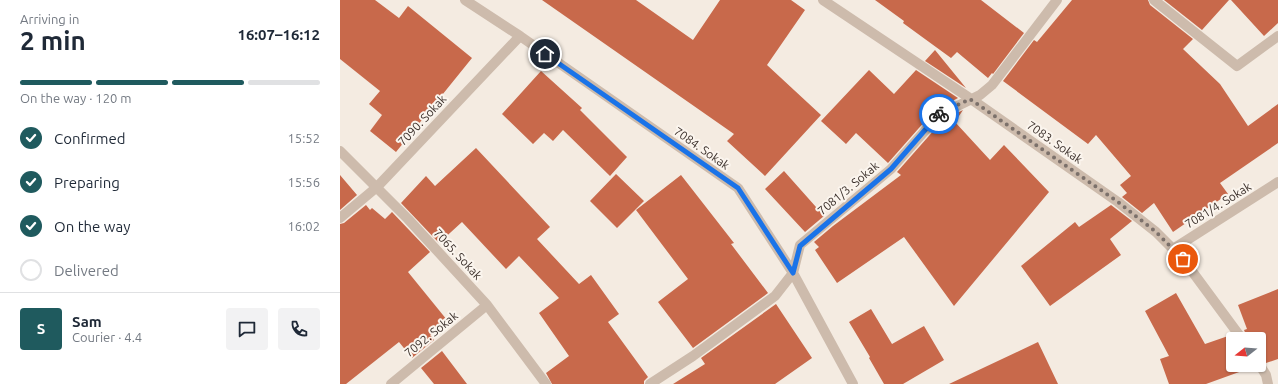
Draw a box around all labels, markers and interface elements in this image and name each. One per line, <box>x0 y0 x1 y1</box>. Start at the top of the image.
text: Arriving in <box>20 12 79 26</box>
text: 2 min <box>20 26 86 55</box>
text: 16:07–16:12 <box>237 26 320 43</box>
pin <box>528 37 562 71</box>
icon: home <box>534 43 556 65</box>
text: On the way · 120 m <box>20 91 132 105</box>
street label: 7090. Sokak <box>395 92 449 148</box>
courier <box>919 94 959 134</box>
icon: bike <box>928 103 950 125</box>
street label: 7083. Sokak <box>1025 118 1085 166</box>
street label: 7084. Sokak <box>672 124 732 172</box>
icon: check <box>20 127 42 149</box>
text: Confirmed <box>54 130 126 147</box>
text: 15:52 <box>287 131 320 145</box>
street label: 7081/3. Sokak <box>815 159 881 217</box>
icon: check <box>20 171 42 193</box>
text: Preparing <box>54 174 120 191</box>
text: 15:56 <box>287 175 320 189</box>
street label: 7081/4. Sokak <box>1183 179 1253 231</box>
icon: check <box>20 215 42 237</box>
text: On the way <box>54 218 130 235</box>
text: 16:02 <box>287 219 320 233</box>
street label: 7065. Sokak <box>431 226 485 282</box>
pin <box>1166 242 1200 276</box>
icon: bag <box>1172 248 1194 270</box>
text: Delivered <box>54 262 119 279</box>
button: chat <box>226 308 268 350</box>
button: phone <box>278 308 320 350</box>
street label: 7092. Sokak <box>402 309 460 359</box>
text: Sam <box>72 313 102 330</box>
text: S <box>37 320 45 337</box>
text: Courier · 4.4 <box>72 330 142 344</box>
north arrow <box>1226 332 1266 372</box>
map controls <box>1226 332 1266 372</box>

